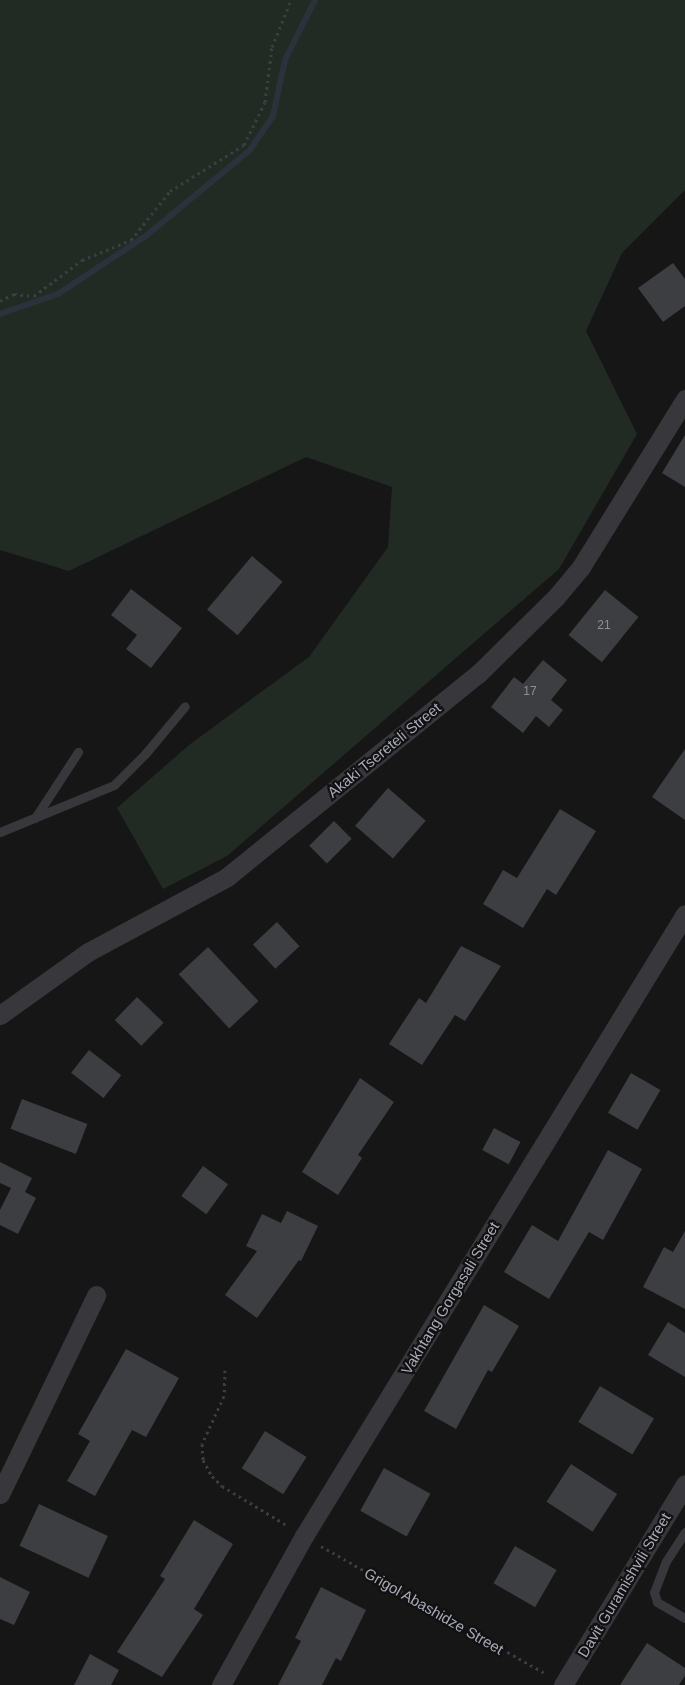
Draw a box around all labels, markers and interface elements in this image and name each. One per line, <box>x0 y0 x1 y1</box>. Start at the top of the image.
house number: 21 <box>597 619 611 633</box>
house number: 17 <box>523 685 537 699</box>
street label: Akaki Tsereteli Street <box>324 699 444 801</box>
street label: Vakhtang Gorgasali Street <box>397 1218 503 1378</box>
street label: Davit Guramishvili Street <box>574 1510 674 1660</box>
street label: Grigol Abashidze Street <box>361 1564 507 1658</box>

